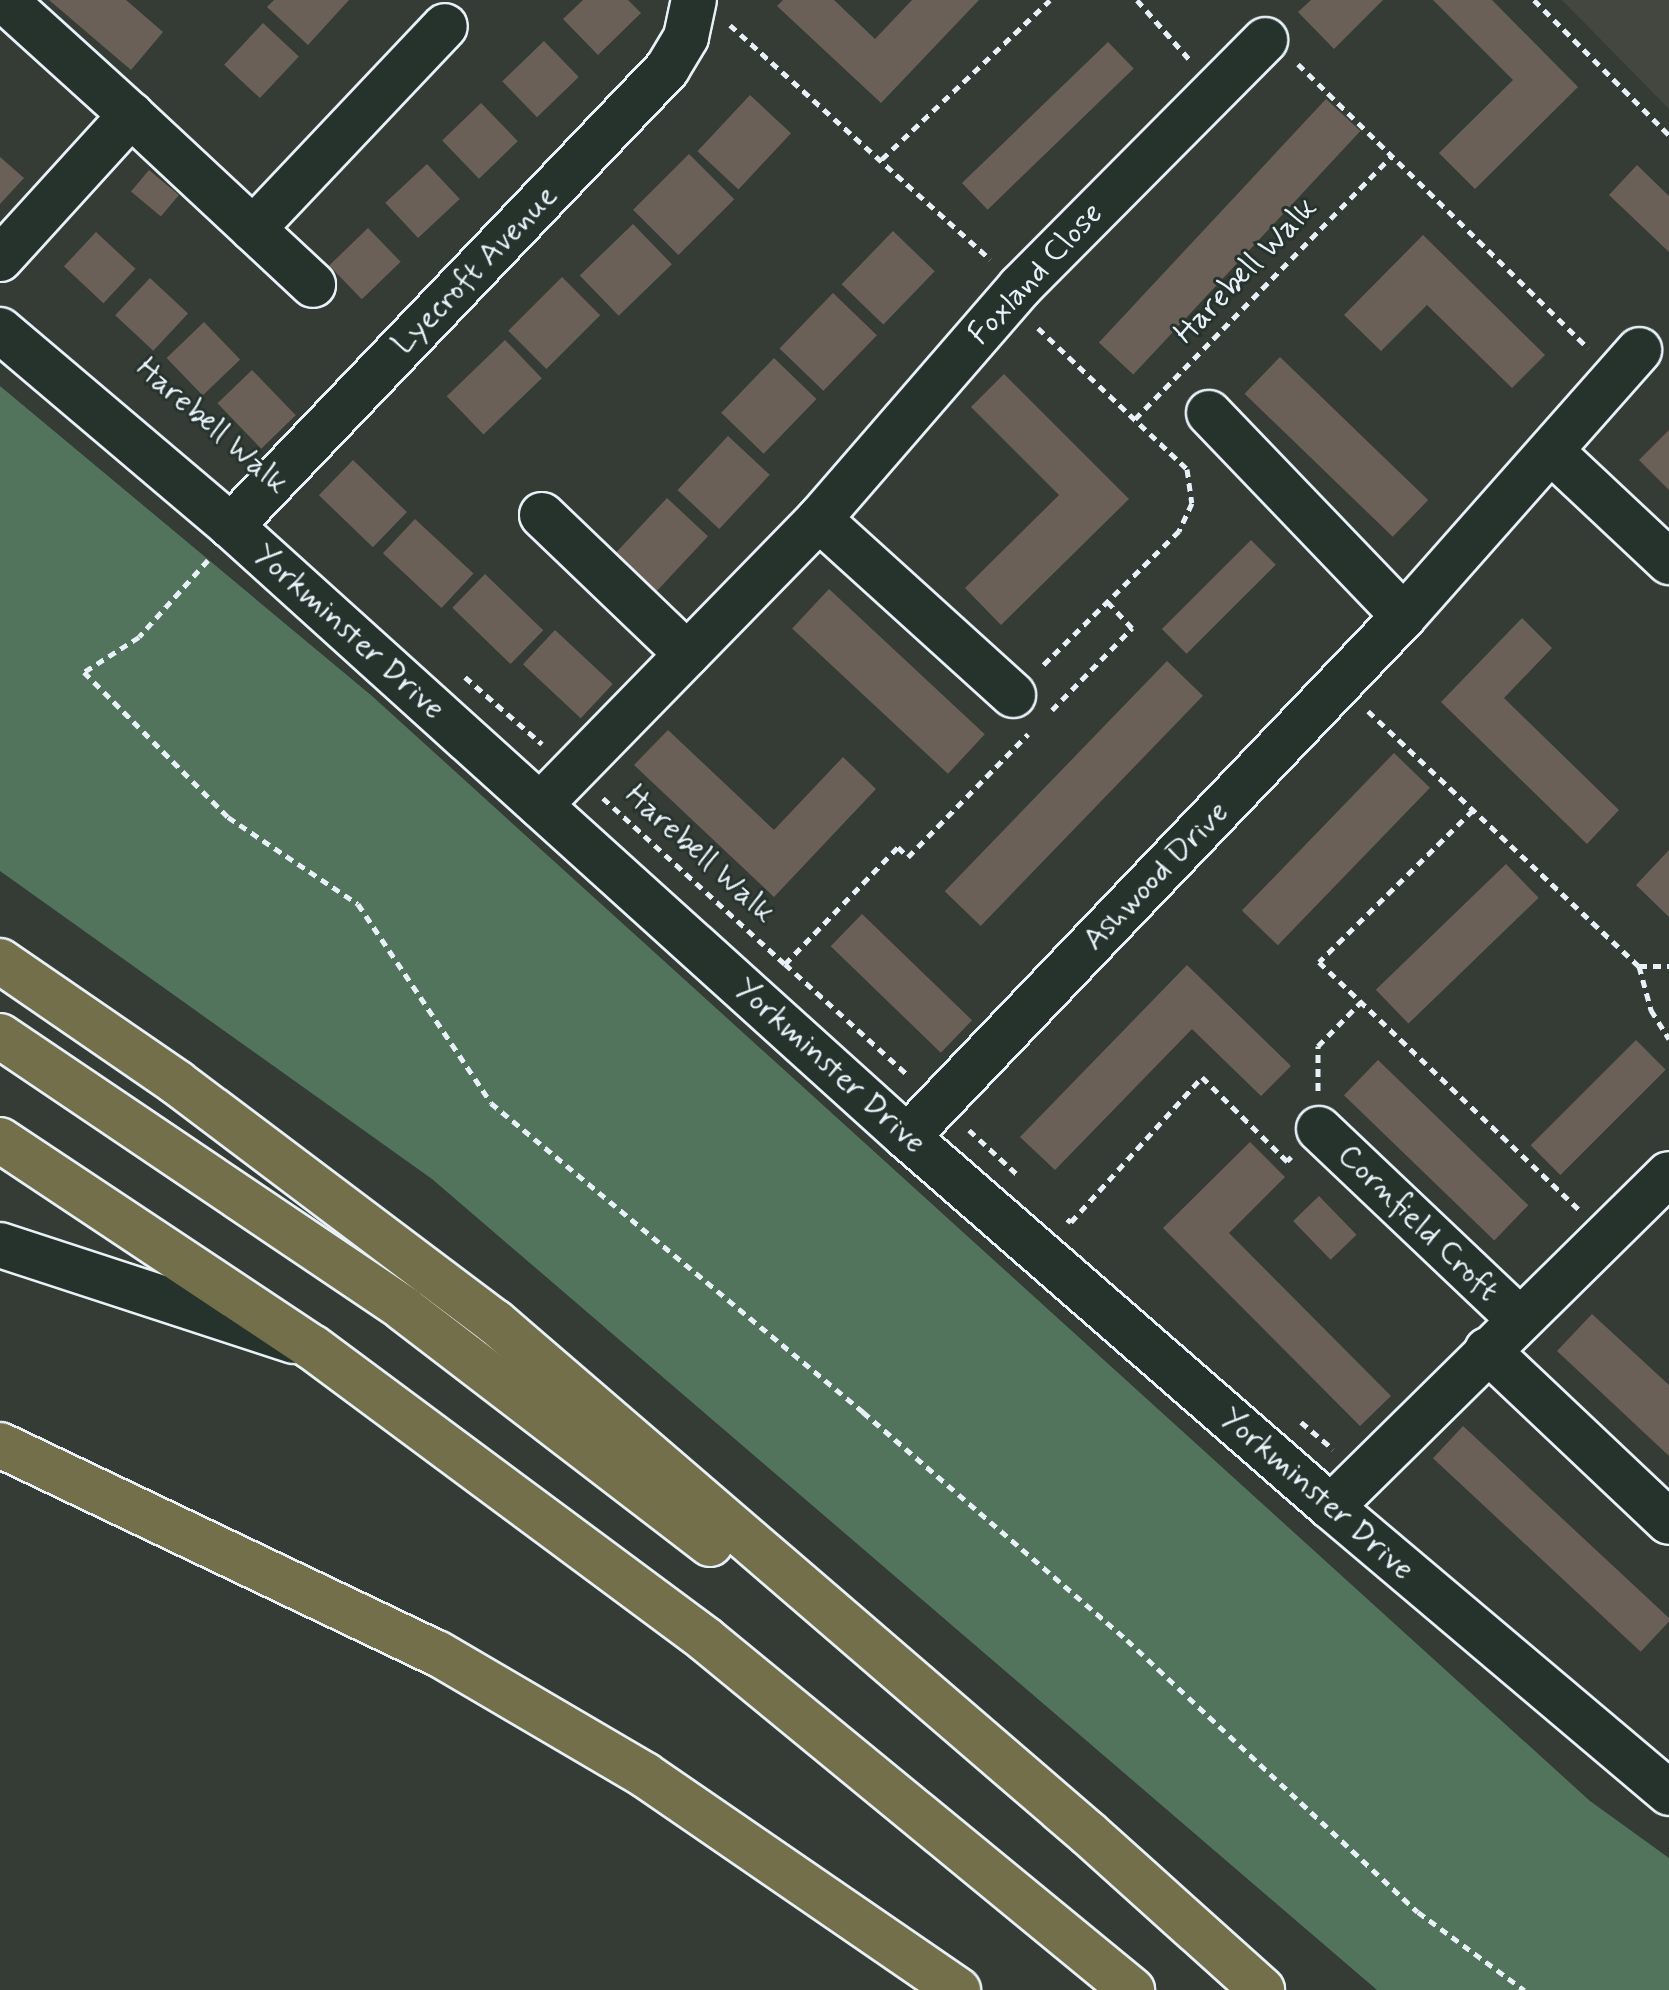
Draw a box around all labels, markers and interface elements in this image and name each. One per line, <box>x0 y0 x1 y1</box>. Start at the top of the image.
street label: Lyecroft Avenue <box>384 176 566 364</box>
street label: Harebell Walk <box>1166 190 1326 352</box>
street label: Foxland Close <box>960 195 1112 353</box>
street label: Harebell Walk <box>128 349 296 503</box>
street label: Yorkminster Drive <box>246 536 452 728</box>
street label: Harebell Walk <box>617 776 783 932</box>
street label: Ashwood Drive <box>1076 794 1236 958</box>
street label: Yorkminster Drive <box>727 970 933 1162</box>
street label: Cornfield Croft <box>1328 1136 1508 1310</box>
street label: Yorkminster Drive <box>1213 1400 1421 1588</box>

